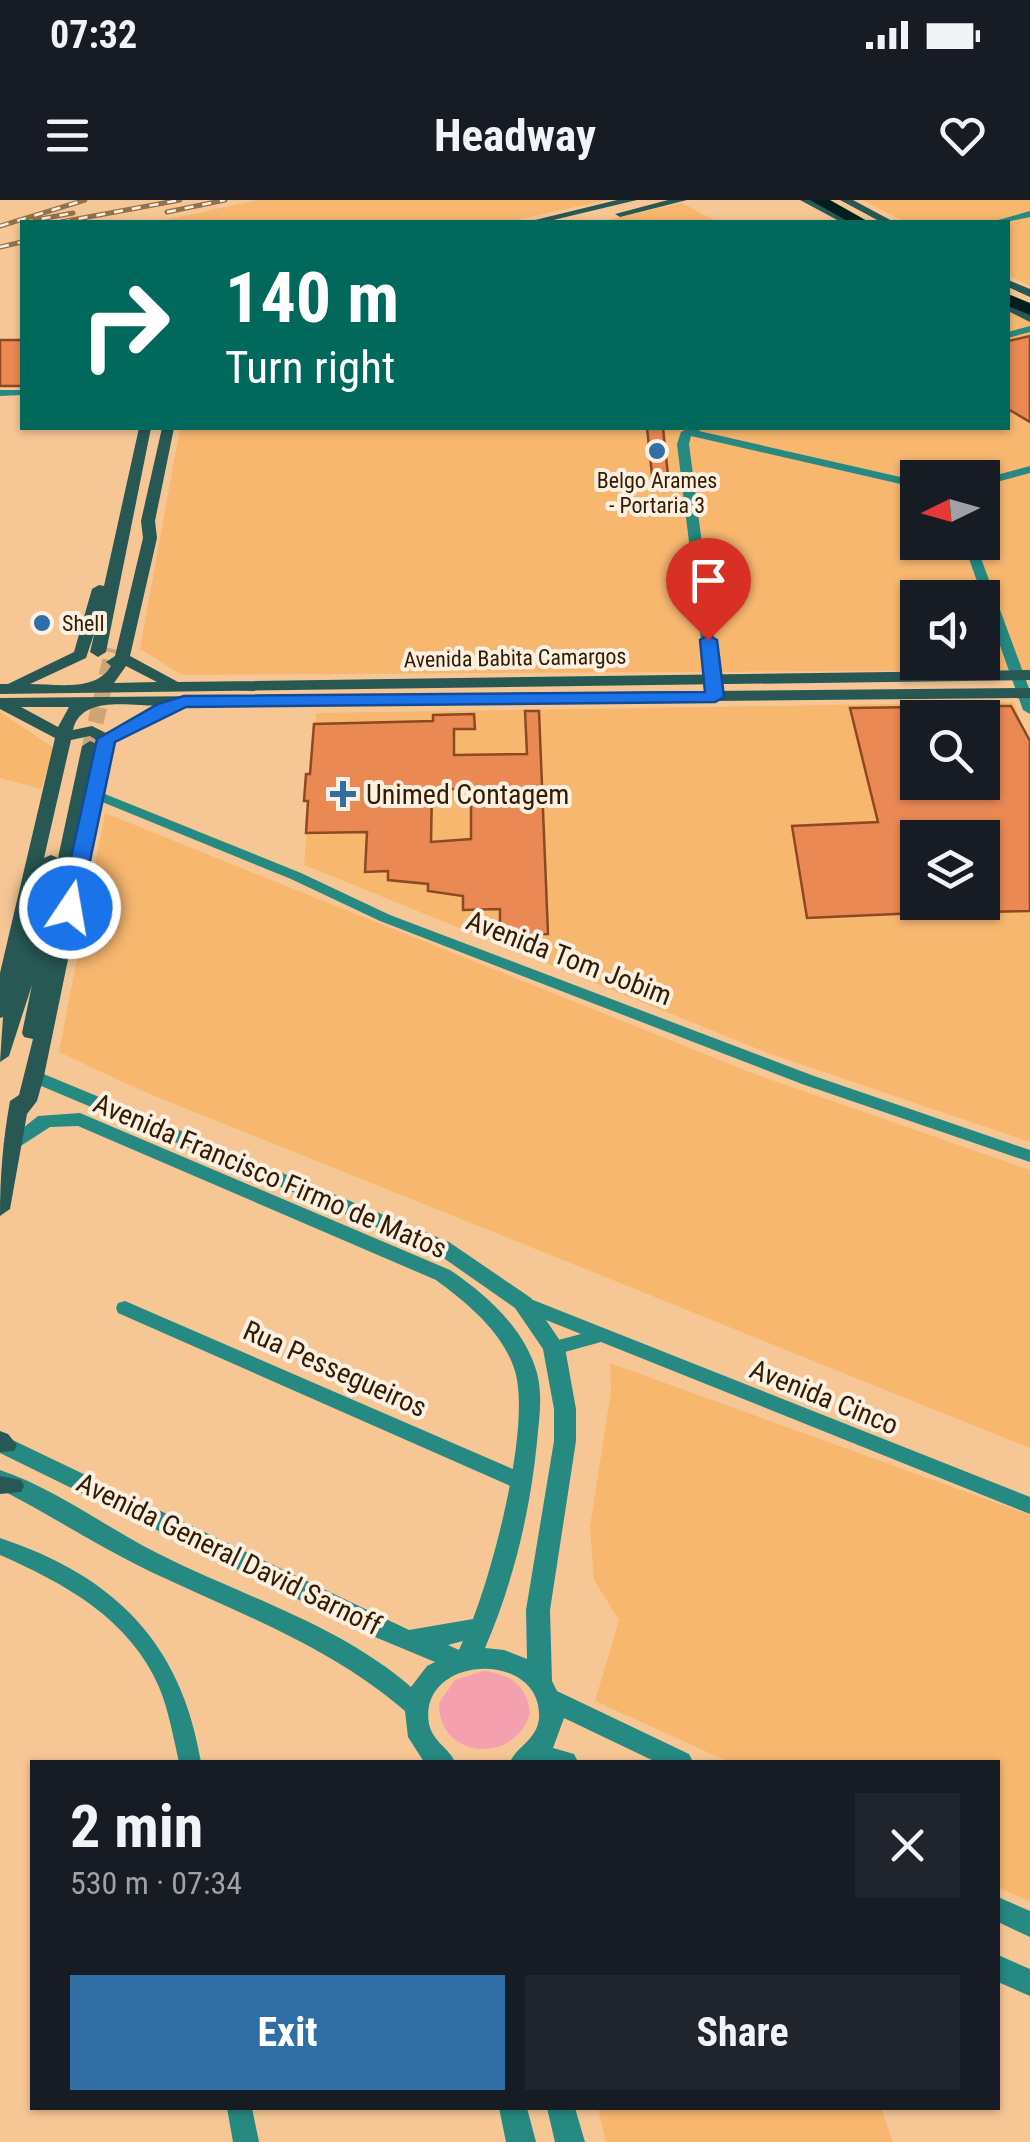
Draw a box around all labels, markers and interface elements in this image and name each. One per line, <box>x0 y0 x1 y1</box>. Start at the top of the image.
text: 07:32 <box>50 13 137 57</box>
icon: menu <box>40 108 95 163</box>
icon: heart <box>935 108 990 163</box>
text: Headway <box>434 109 596 162</box>
text: 140 m <box>225 257 399 339</box>
icon: right <box>60 260 190 390</box>
text: Turn right <box>225 341 395 394</box>
marker: Belgo Arames - Portaria 3 <box>646 440 668 462</box>
north arrow <box>900 460 1000 560</box>
map controls <box>900 460 1000 920</box>
place label: Belgo Arames - Portaria 3 <box>597 468 717 518</box>
pin <box>666 538 751 641</box>
icon: arrive <box>681 553 736 608</box>
button: sound <box>900 580 1000 680</box>
place label: Shell <box>62 611 104 636</box>
marker: Shell <box>31 612 53 634</box>
street label: Avenida Babita Camargos <box>403 644 627 672</box>
button: search <box>900 700 1000 800</box>
place label: Unimed Contagem <box>366 778 569 811</box>
marker: Unimed Contagem <box>330 781 356 807</box>
button: layers <box>900 820 1000 920</box>
position arrow <box>18 856 122 960</box>
street label: Avenida Tom Jobim <box>462 904 676 1012</box>
street label: Avenida Francisco Firmo de Matos <box>88 1086 452 1266</box>
street label: Rua Pessegueiros <box>238 1314 432 1424</box>
street label: Avenida Cinco <box>745 1352 903 1442</box>
street label: Avenida General David Sarnoff <box>71 1466 387 1642</box>
text: 2 min <box>70 1791 203 1862</box>
button: close <box>855 1793 960 1898</box>
text: 530 m · 07:34 <box>70 1864 242 1902</box>
button: Exit <box>70 1975 505 2090</box>
button: Share <box>525 1975 960 2090</box>

